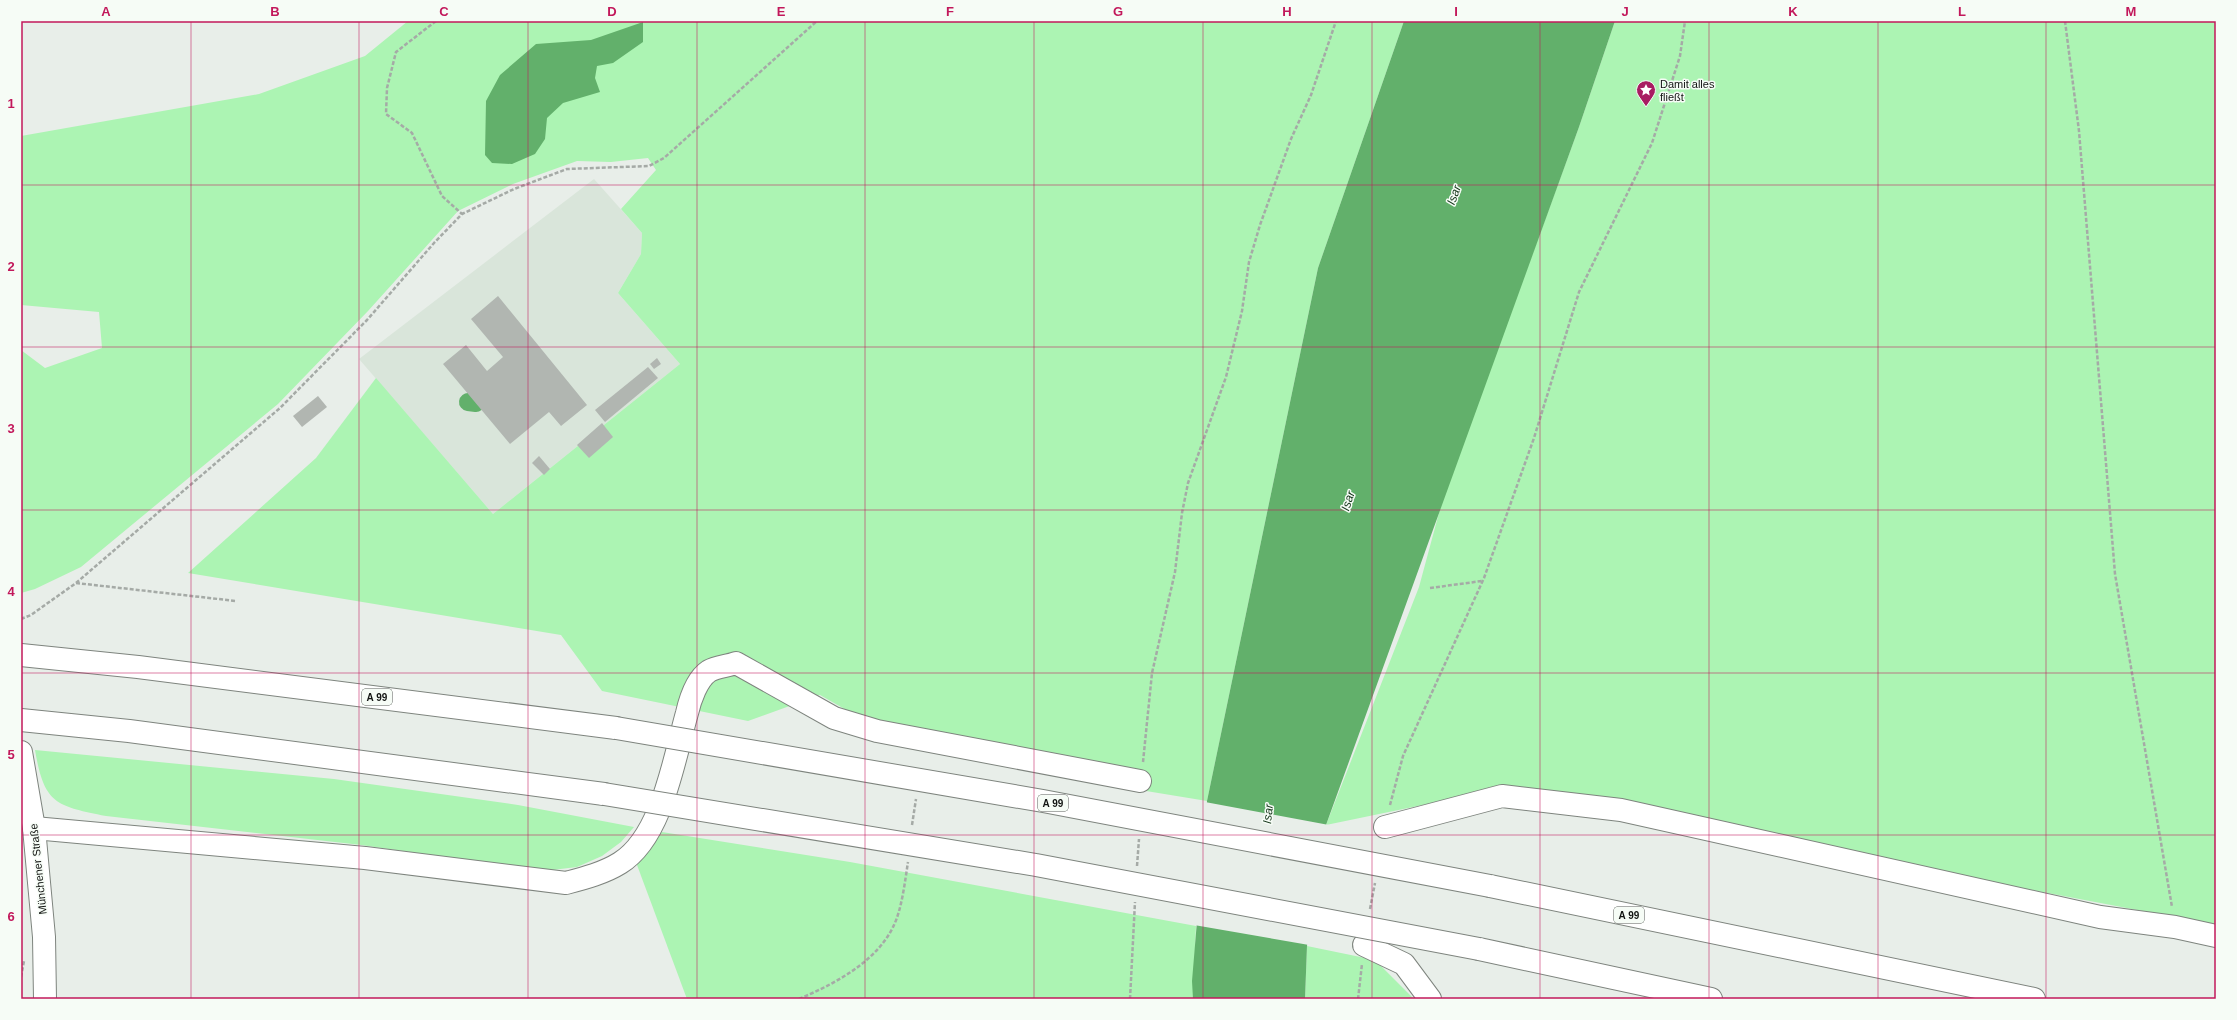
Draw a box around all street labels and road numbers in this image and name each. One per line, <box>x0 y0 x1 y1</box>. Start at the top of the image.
road number: A 99 <box>362 689 392 705</box>
road number: A 99 <box>1038 795 1068 811</box>
street label: Münchener Straße <box>27 823 49 915</box>
road number: A 99 <box>1614 907 1644 923</box>

